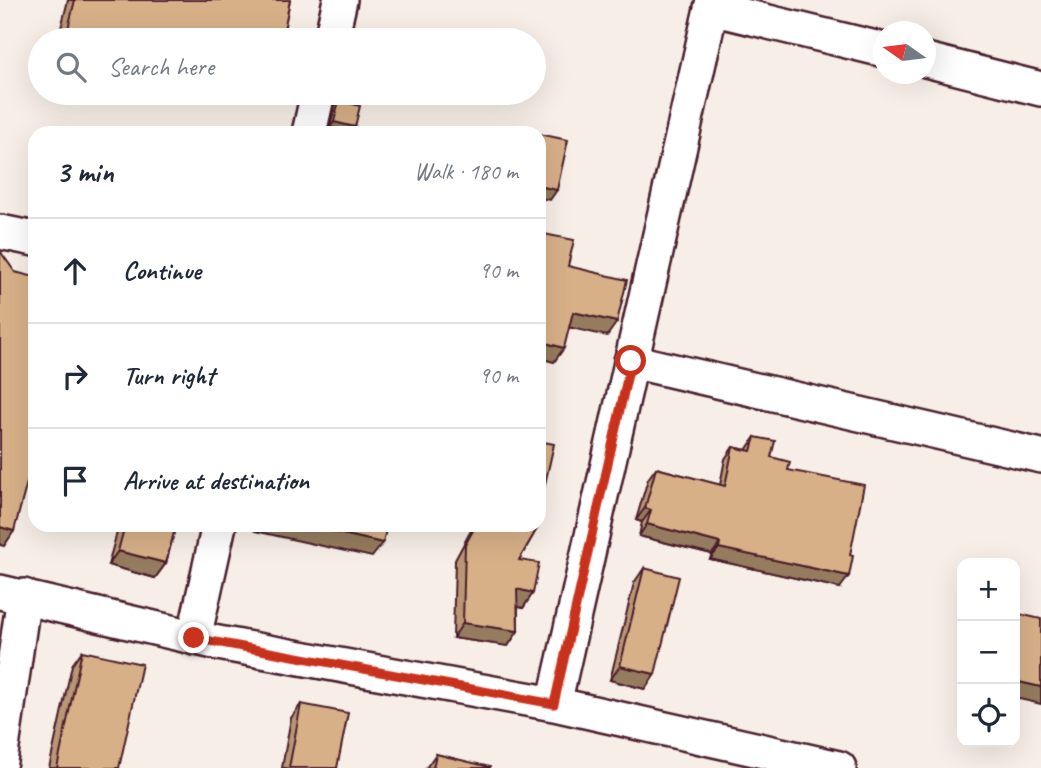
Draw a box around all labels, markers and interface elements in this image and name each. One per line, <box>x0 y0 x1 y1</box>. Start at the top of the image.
north arrow <box>873 21 936 84</box>
search box <box>28 28 546 105</box>
icon: search <box>52 48 90 86</box>
text: Search here <box>108 50 214 83</box>
text: 3 min <box>56 153 113 191</box>
text: Walk · 180 m <box>414 157 518 186</box>
icon: ahead <box>56 252 94 290</box>
text: Continue <box>123 254 201 287</box>
text: 90 m <box>479 256 518 285</box>
route start <box>615 345 646 376</box>
icon: right <box>56 357 94 395</box>
text: Turn right <box>123 359 214 392</box>
text: 90 m <box>479 361 518 390</box>
icon: arrive <box>56 462 94 500</box>
text: Arrive at destination <box>123 464 309 497</box>
map controls <box>957 558 1020 747</box>
button: + <box>957 558 1020 621</box>
button: − <box>957 621 1020 684</box>
route end <box>178 622 209 653</box>
button: locate <box>957 684 1020 747</box>

